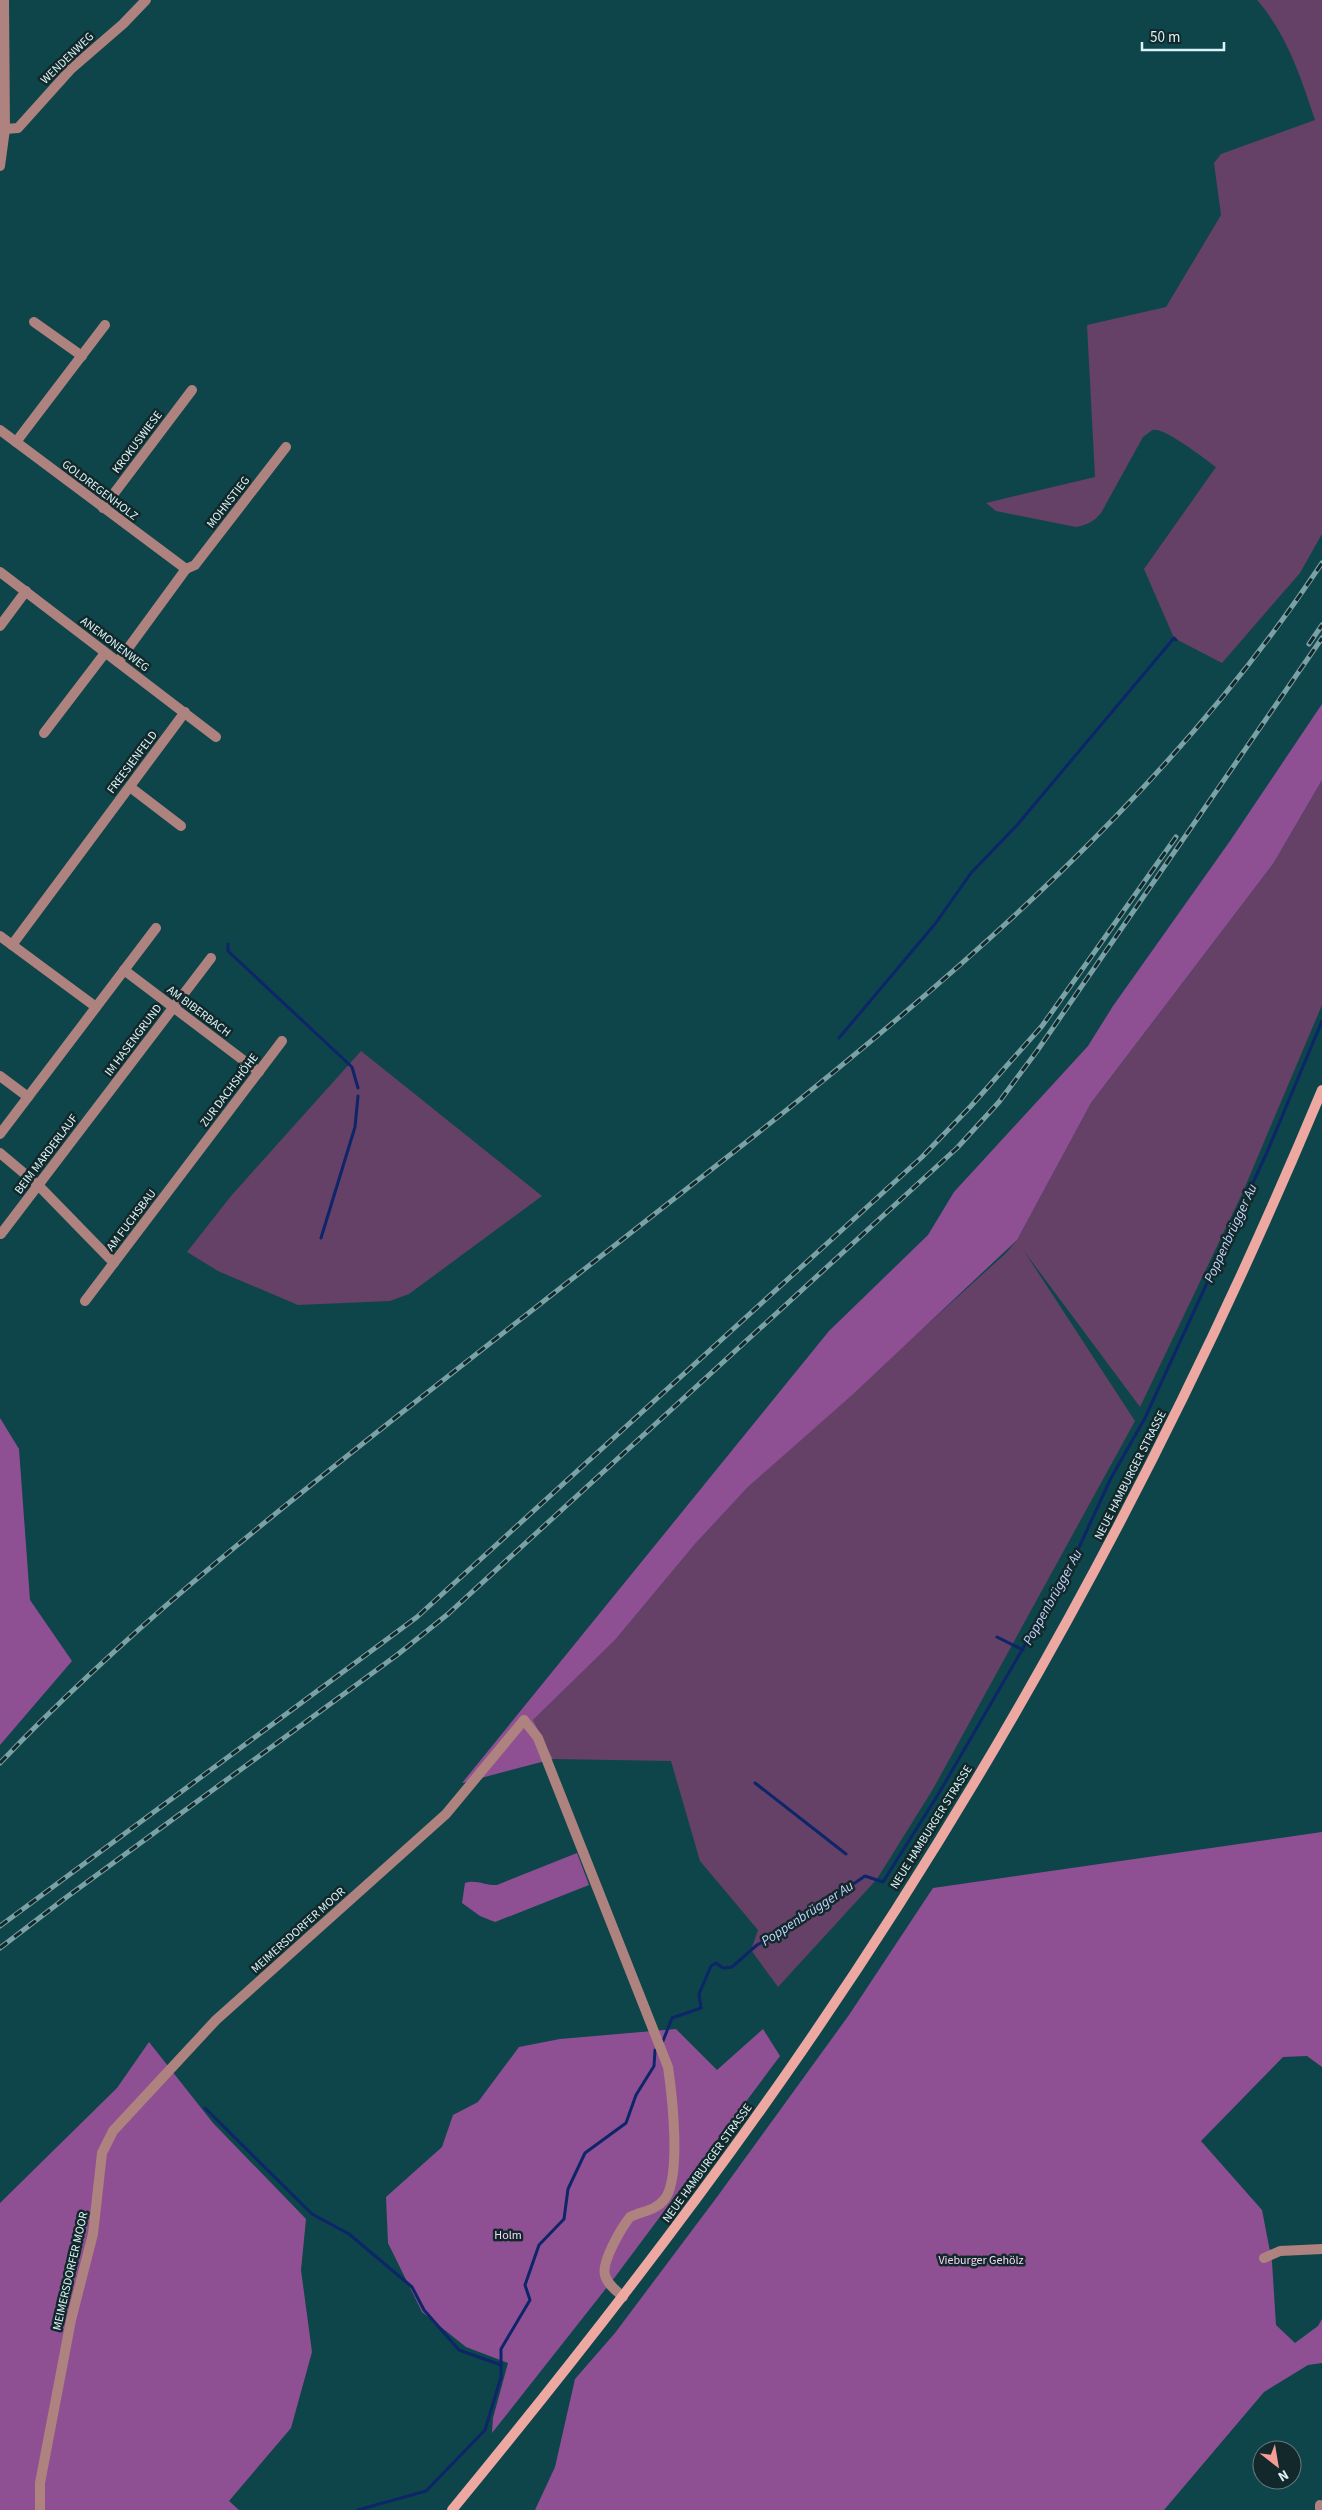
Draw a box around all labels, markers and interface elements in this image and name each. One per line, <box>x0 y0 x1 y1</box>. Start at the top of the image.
scale bar <box>1142 20 1224 52</box>
text: 50 m <box>1150 27 1180 48</box>
street label: WENDENWEG <box>37 29 98 88</box>
street label: KROKUSWIESE <box>108 408 167 477</box>
street label: GOLDREGENHOLZ <box>58 456 141 525</box>
street label: MOHNSTIEG <box>203 473 254 532</box>
street label: ANEMONENWEG <box>77 613 153 676</box>
street label: FREESIENFELD <box>103 727 162 797</box>
street label: AM BIBERBACH <box>163 982 234 1041</box>
street label: IM HASENGRUND <box>101 1001 166 1080</box>
street label: ZUR DACHSHÖHE <box>196 1050 263 1131</box>
street label: BEIM MARDERLAUF <box>11 1111 82 1198</box>
water label: Poppenbrügger Au <box>1199 1181 1263 1286</box>
street label: AM FUCHSBAU <box>102 1186 160 1255</box>
street label: NEUE HAMBURGER STRASSE <box>1090 1408 1170 1543</box>
water label: Poppenbrügger Au <box>1018 1546 1088 1649</box>
street label: NEUE HAMBURGER STRASSE <box>886 1762 977 1892</box>
water label: Poppenbrügger Au <box>757 1876 858 1951</box>
street label: MEIMERSDORFER MOOR <box>248 1883 349 1977</box>
street label: NEUE HAMBURGER STRASSE <box>658 2100 756 2226</box>
street label: MEIMERSDORFER MOOR <box>49 2210 92 2332</box>
park label: Holm <box>494 2227 522 2244</box>
park label: Vieburger Gehölz <box>938 2252 1024 2269</box>
north arrow <box>1252 2440 1302 2490</box>
text: N <box>1274 2464 1292 2486</box>

